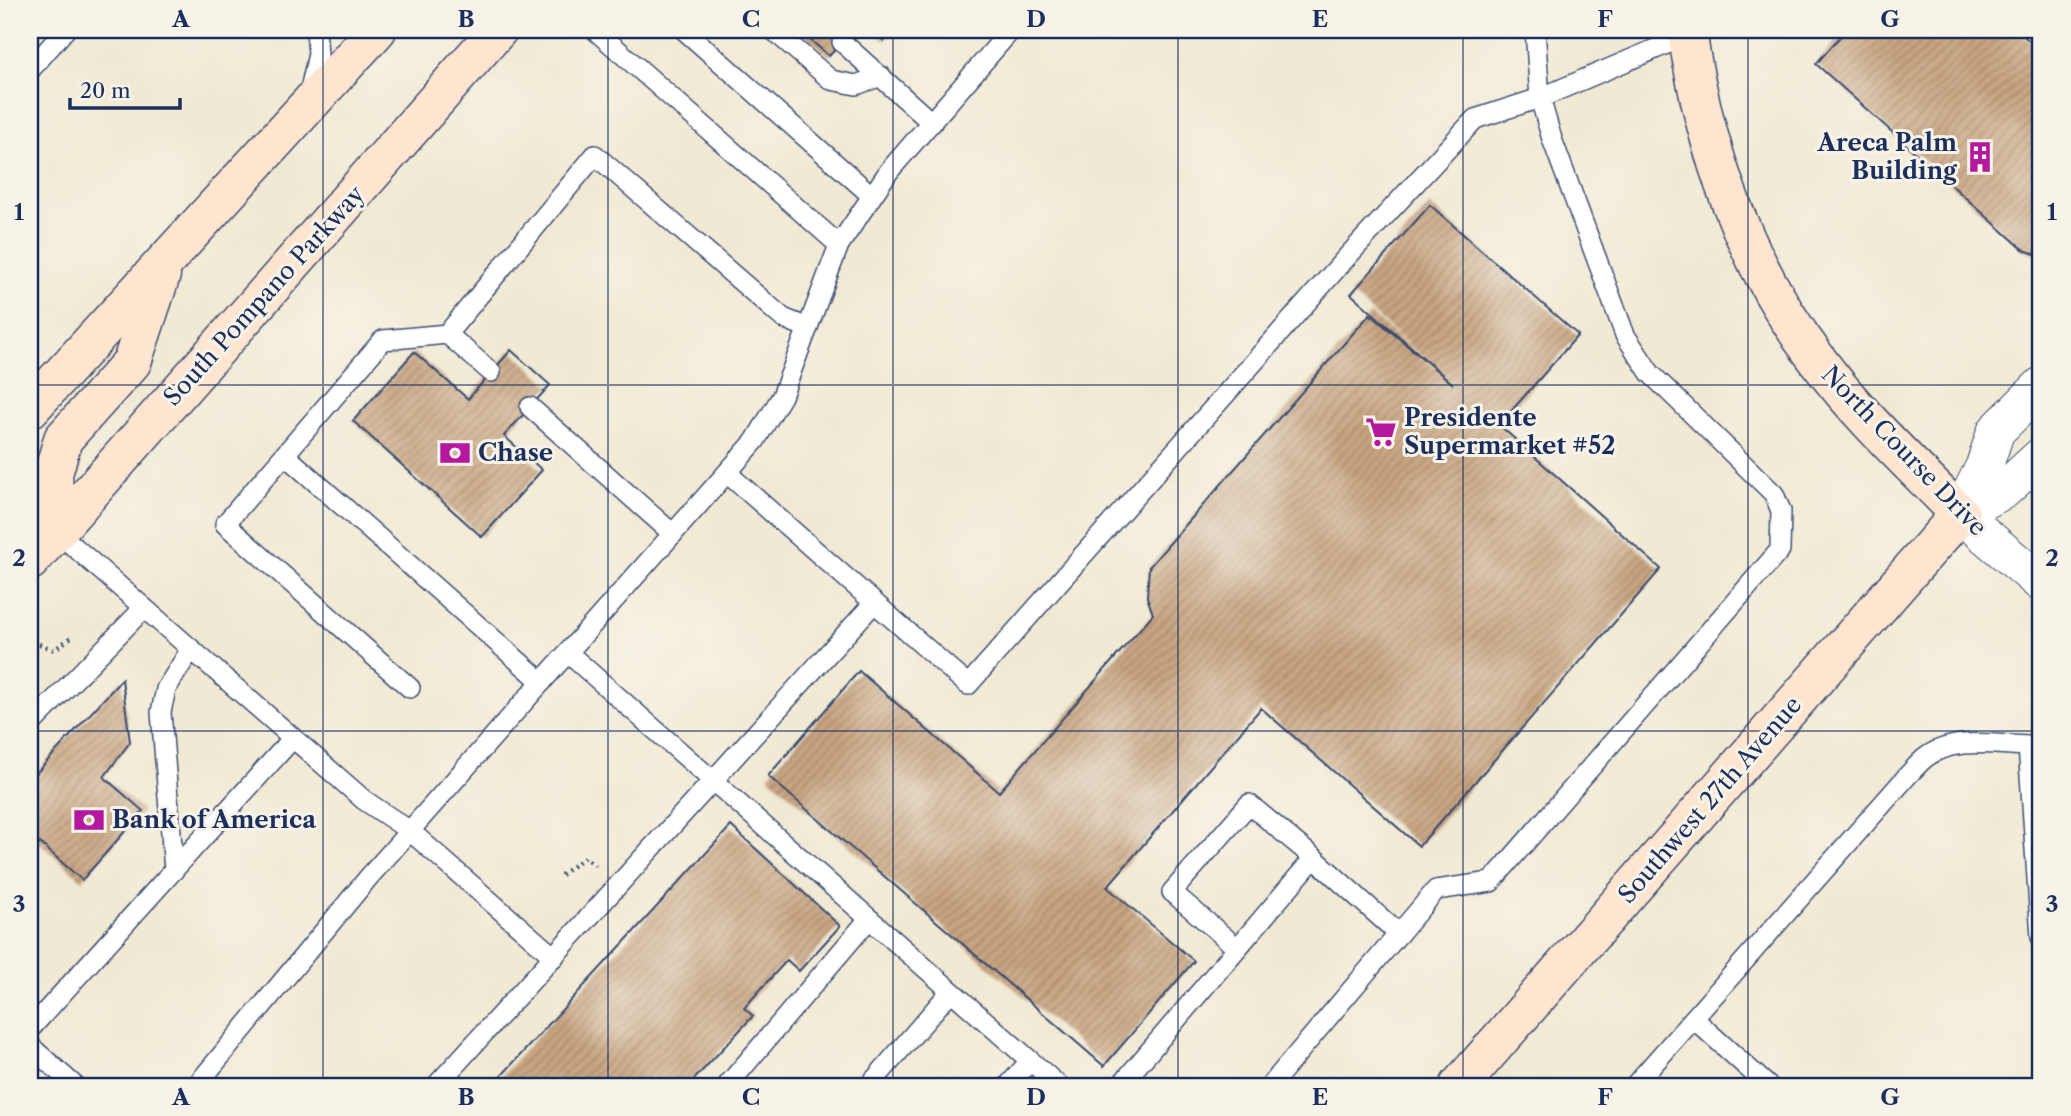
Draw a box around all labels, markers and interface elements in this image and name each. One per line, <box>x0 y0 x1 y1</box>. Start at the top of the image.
text: A <box>171 5 191 33</box>
text: B <box>457 5 475 33</box>
text: C <box>742 5 760 33</box>
text: D <box>1026 5 1046 33</box>
text: E <box>1312 5 1328 33</box>
text: F <box>1597 5 1613 33</box>
text: G <box>1880 5 1900 33</box>
scale bar <box>70 66 180 110</box>
text: 20 m <box>80 78 131 103</box>
place label: Areca Palm Building <box>1817 128 1958 185</box>
building icon: Areca Palm Building <box>1963 140 1997 174</box>
street label: South Pompano Parkway <box>157 179 370 412</box>
text: 1 <box>14 198 25 226</box>
text: 1 <box>2047 198 2058 226</box>
street label: North Course Drive <box>1816 360 1993 542</box>
place label: Presidente Supermarket #52 <box>1404 403 1615 460</box>
supermarket icon: Presidente Supermarket #52 <box>1364 415 1398 449</box>
bank icon: Chase <box>438 436 472 470</box>
place label: Chase <box>478 438 553 467</box>
text: 2 <box>12 544 26 572</box>
text: 2 <box>2045 544 2059 572</box>
street label: Southwest 27th Avenue <box>1612 690 1807 909</box>
bank icon: Bank of America <box>72 803 106 837</box>
place label: Bank of America <box>112 805 317 834</box>
text: 3 <box>13 890 26 918</box>
text: 3 <box>2046 890 2059 918</box>
text: A <box>171 1083 191 1111</box>
text: B <box>457 1083 475 1111</box>
text: C <box>742 1083 760 1111</box>
text: D <box>1026 1083 1046 1111</box>
text: E <box>1312 1083 1328 1111</box>
text: F <box>1597 1083 1613 1111</box>
text: G <box>1880 1083 1900 1111</box>

